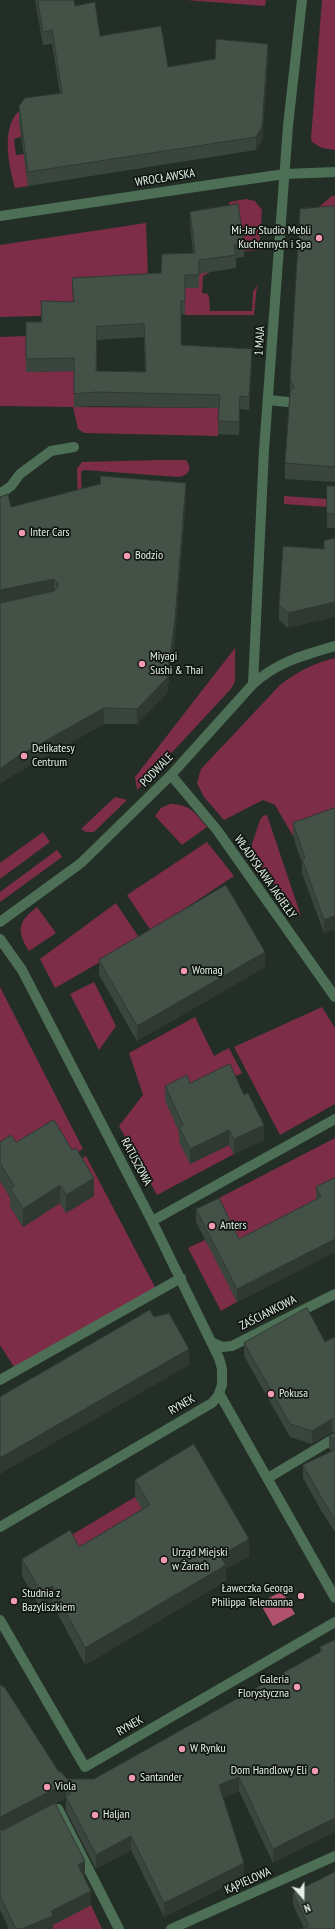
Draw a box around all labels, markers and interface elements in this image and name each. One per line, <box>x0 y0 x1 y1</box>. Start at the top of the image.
street label: WROCŁAWSKA <box>134 166 196 190</box>
place label: Mi-Jar Studio Mebli Kuchennych i Spa <box>231 224 311 252</box>
marker: Mi-Jar Studio Mebli Kuchennych i Spa <box>314 233 324 243</box>
street label: 1 MAJA <box>252 326 268 356</box>
place label: Inter Cars <box>30 526 70 540</box>
marker: Inter Cars <box>17 528 27 538</box>
place label: Bodzio <box>135 549 163 563</box>
marker: Bodzio <box>122 551 132 561</box>
place label: Miyagi Sushi & Thai <box>150 650 203 678</box>
marker: Miyagi Sushi & Thai <box>137 659 147 669</box>
place label: Delikatesy Centrum <box>32 742 75 770</box>
street label: PODWALE <box>137 750 177 790</box>
marker: Delikatesy Centrum <box>19 751 29 761</box>
street label: WŁADYSŁAWA JAGIEŁŁY <box>231 833 299 921</box>
place label: Womag <box>192 964 223 978</box>
marker: Womag <box>179 966 189 976</box>
street label: RATUSZOWA <box>117 1136 155 1188</box>
place label: Anters <box>220 1219 246 1233</box>
marker: Anters <box>207 1221 217 1231</box>
street label: ZAŚCIANKOWA <box>237 1293 299 1333</box>
place label: Pokusa <box>279 1387 308 1401</box>
marker: Pokusa <box>266 1389 276 1399</box>
street label: RYNEK <box>166 1392 198 1418</box>
place label: Urząd Miejski w Żarach <box>172 1546 227 1574</box>
marker: Urząd Miejski w Żarach <box>159 1555 169 1565</box>
place label: Ławeczka Georga Philippa Telemanna <box>212 1582 293 1610</box>
place label: Studnia z Bazyliszkiem <box>22 1587 75 1615</box>
marker: Ławeczka Georga Philippa Telemanna <box>296 1591 306 1601</box>
marker: Studnia z Bazyliszkiem <box>9 1596 19 1606</box>
place label: Galeria Florystyczna <box>238 1673 289 1701</box>
marker: Galeria Florystyczna <box>292 1682 302 1692</box>
street label: RYNEK <box>114 1713 146 1739</box>
place label: W Rynku <box>190 1742 226 1756</box>
marker: W Rynku <box>177 1744 187 1754</box>
place label: Dom Handlowy Eli <box>231 1764 307 1778</box>
marker: Dom Handlowy Eli <box>310 1766 320 1776</box>
place label: Santander <box>140 1771 182 1785</box>
marker: Santander <box>127 1773 137 1783</box>
place label: Viola <box>55 1780 76 1794</box>
marker: Viola <box>42 1782 52 1792</box>
place label: Haljan <box>103 1808 130 1822</box>
marker: Haljan <box>90 1810 100 1820</box>
street label: KĄPIELOWA <box>223 1865 273 1897</box>
north arrow <box>283 1877 323 1917</box>
text: N <box>302 1901 313 1916</box>

